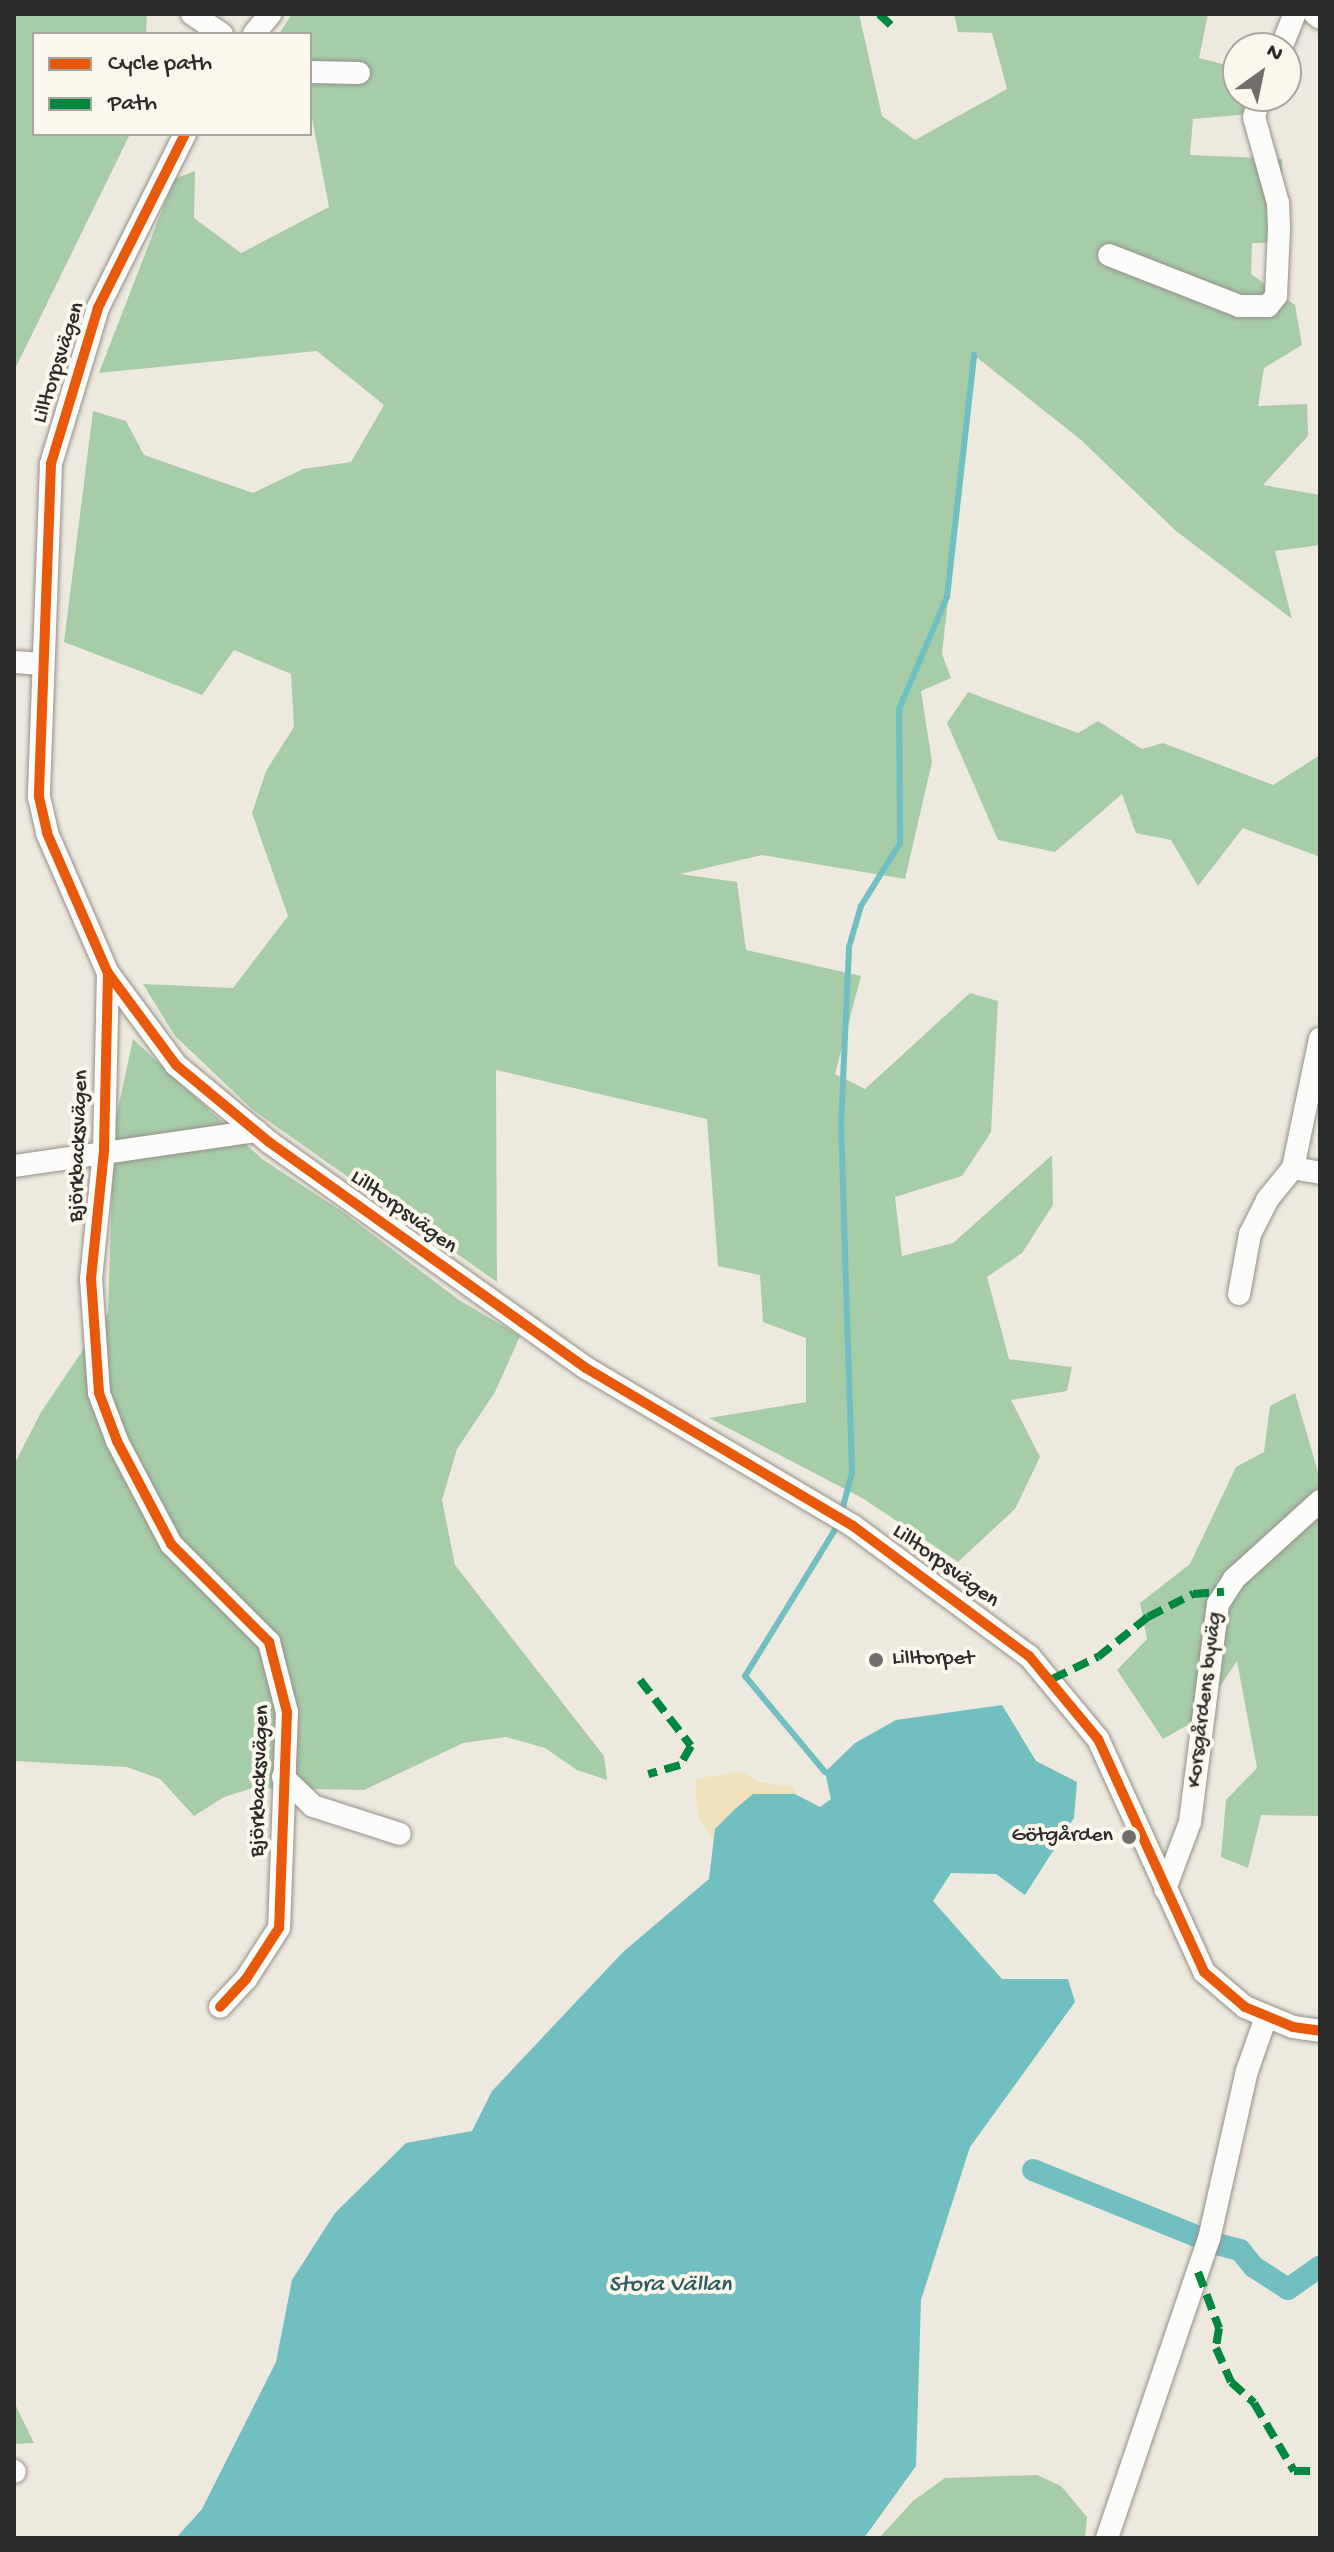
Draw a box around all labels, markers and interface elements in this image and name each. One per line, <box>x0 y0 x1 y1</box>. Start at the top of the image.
legend <box>32 32 312 136</box>
north arrow <box>1222 32 1302 112</box>
text: N <box>1261 39 1287 68</box>
text: Cycle path <box>108 50 212 79</box>
text: Path <box>108 90 157 119</box>
street label: Lilltorpsvägen <box>28 299 92 427</box>
street label: Björkbacksvägen <box>64 1070 96 1222</box>
street label: Lilltorpsvägen <box>344 1165 462 1261</box>
street label: Lilltorpsvägen <box>886 1519 1004 1615</box>
street label: Korsgårdens byväg <box>1182 1611 1230 1789</box>
place label: Lilltorpet <box>892 1647 974 1673</box>
marker: Lilltorpet <box>867 1651 885 1669</box>
street label: Björkbacksvägen <box>245 1705 277 1857</box>
place label: Götgården <box>1012 1824 1113 1850</box>
marker: Götgården <box>1120 1828 1138 1846</box>
water label: Stora Vällan <box>609 2272 731 2300</box>

